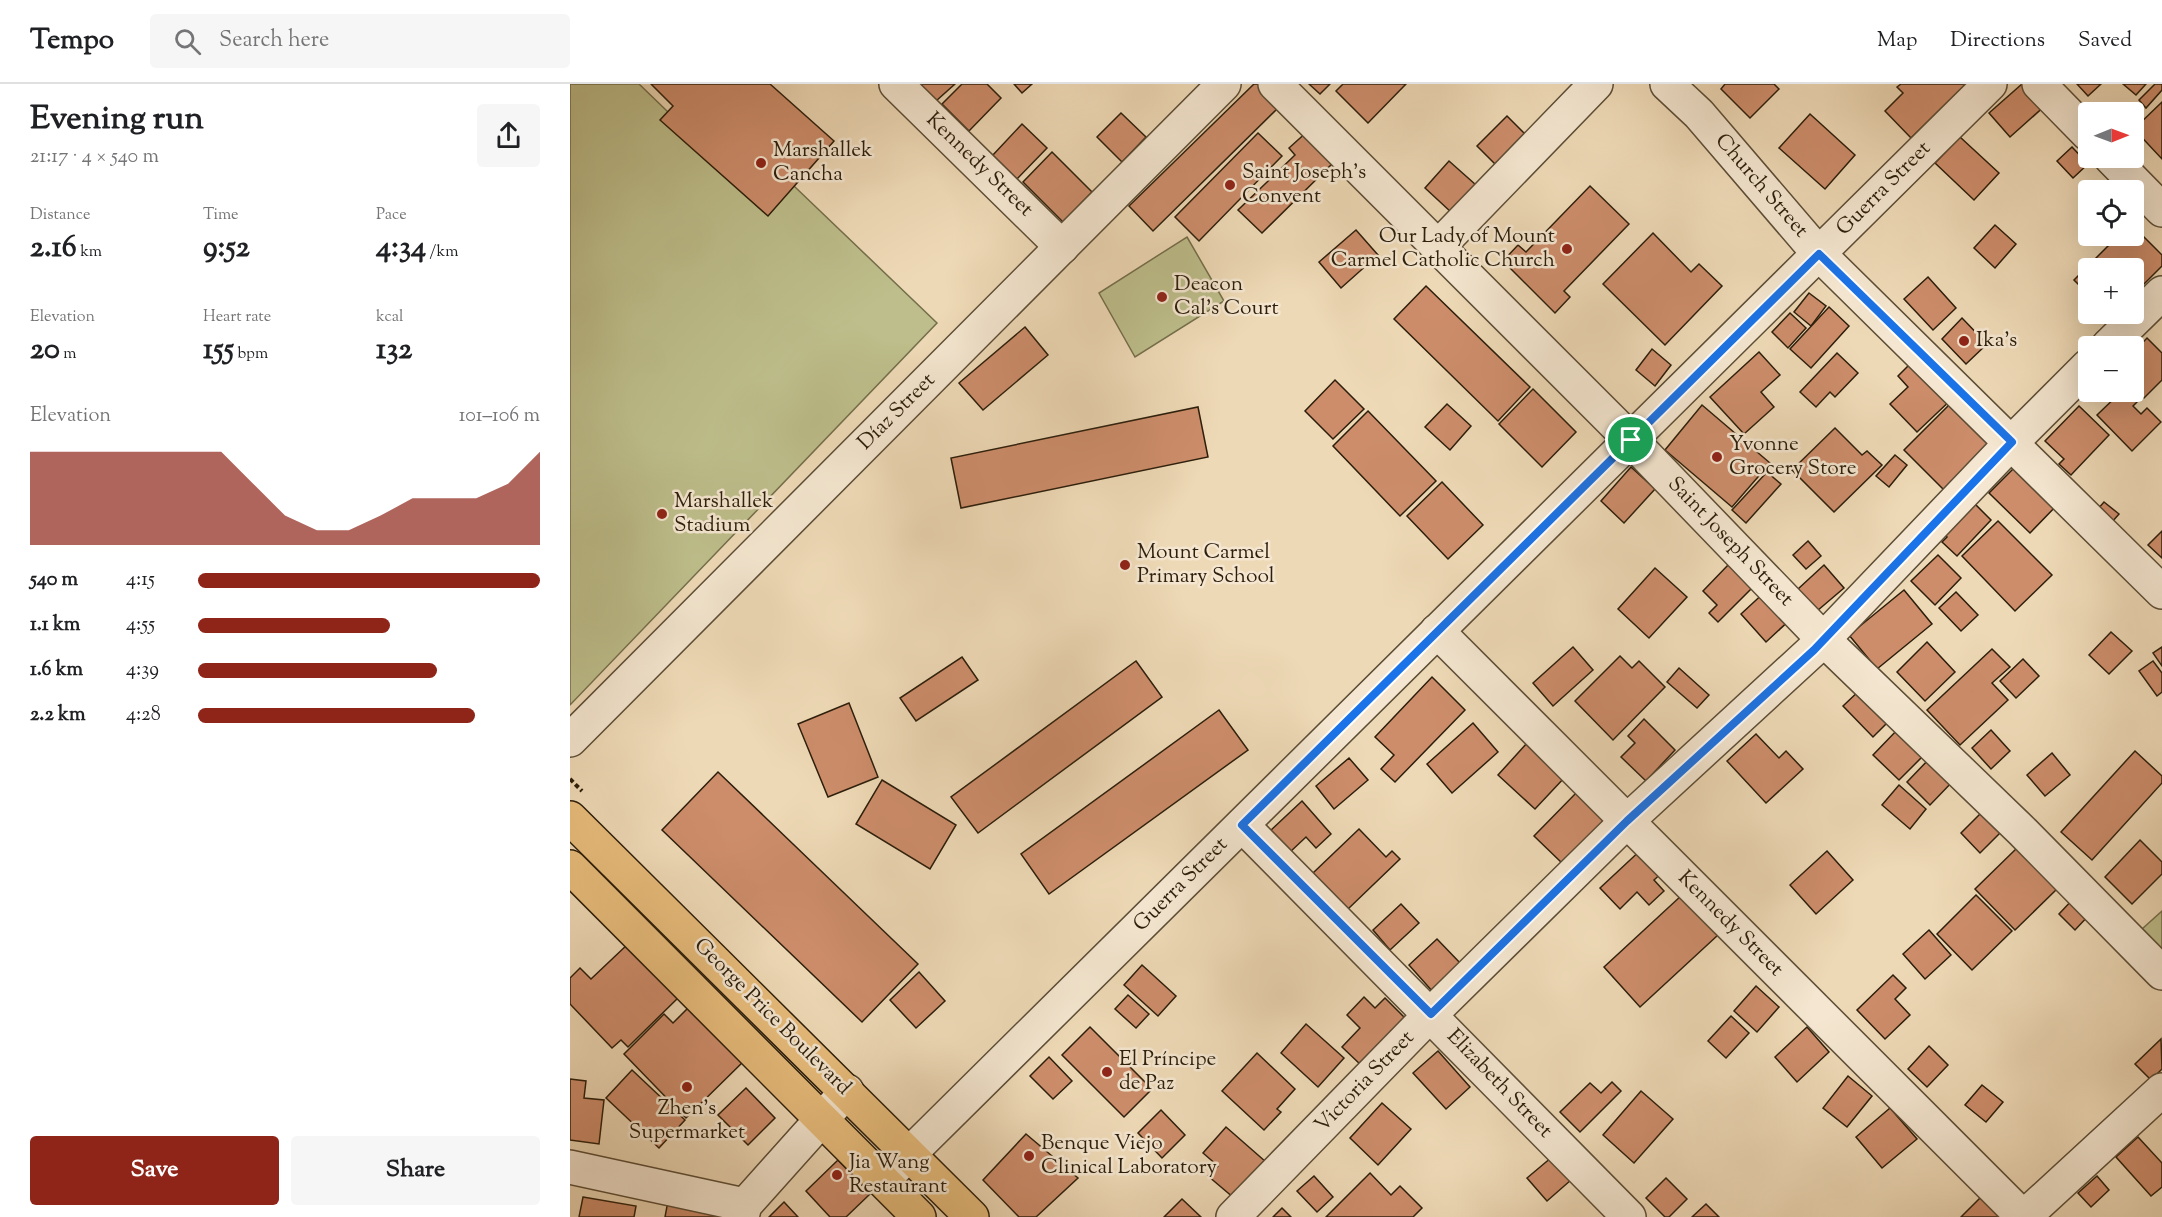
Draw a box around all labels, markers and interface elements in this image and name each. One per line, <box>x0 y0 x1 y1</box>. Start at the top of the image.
search box <box>150 14 570 68</box>
text: Tempo <box>30 21 114 61</box>
icon: search <box>171 25 204 58</box>
text: Search here <box>219 25 329 57</box>
text: Map <box>1877 26 1917 56</box>
text: Directions <box>1950 26 2045 56</box>
text: Saved <box>2078 26 2132 56</box>
text: Evening run <box>30 96 204 144</box>
north arrow <box>2078 102 2144 168</box>
map controls <box>2078 102 2144 402</box>
button: share <box>477 104 540 167</box>
street label: Kennedy Street <box>918 106 1040 224</box>
street label: Church Street <box>1707 127 1815 245</box>
street label: Guerra Street <box>1830 135 1938 243</box>
place label: Marshallek Cancha <box>773 136 873 190</box>
text: 21:17 · 4 × 540 m <box>30 143 159 172</box>
marker: Marshallek Cancha <box>754 156 768 170</box>
place label: Saint Joseph's Convent <box>1242 158 1366 212</box>
marker: Saint Joseph's Convent <box>1223 178 1237 192</box>
button: locate <box>2078 180 2144 246</box>
text: Distance <box>30 204 90 227</box>
text: Time <box>203 204 239 227</box>
text: Pace <box>376 204 407 227</box>
place label: Our Lady of Mount Carmel Catholic Church <box>1331 222 1555 276</box>
text: 2.16 <box>30 227 77 270</box>
text: 9:52 <box>203 227 250 270</box>
text: 4:34 <box>376 227 426 270</box>
text: km <box>77 241 102 264</box>
text: /km <box>426 241 459 264</box>
marker: Our Lady of Mount Carmel Catholic Church <box>1560 242 1574 256</box>
button: + <box>2078 258 2144 324</box>
place label: Deacon Cal's Court <box>1174 270 1279 324</box>
marker: Deacon Cal's Court <box>1155 290 1169 304</box>
text: Elevation <box>30 306 95 329</box>
text: Heart rate <box>203 306 271 329</box>
text: kcal <box>376 306 404 329</box>
place label: Ika's <box>1976 326 2017 356</box>
text: 20 <box>30 329 60 372</box>
text: 155 <box>203 329 234 372</box>
text: 132 <box>376 329 412 372</box>
marker: Ika's <box>1957 334 1971 348</box>
button: − <box>2078 336 2144 402</box>
text: m <box>60 343 77 366</box>
text: bpm <box>234 343 268 366</box>
street label: Díaz Street <box>851 366 943 458</box>
text: Elevation <box>30 402 111 431</box>
text: 101–106 m <box>459 402 540 431</box>
pin <box>1605 414 1656 465</box>
icon: arrive <box>1614 423 1647 456</box>
place label: Yvonne Grocery Store <box>1729 430 1856 484</box>
marker: Yvonne Grocery Store <box>1710 450 1724 464</box>
street label: Saint Joseph Street <box>1660 470 1800 614</box>
place label: Marshallek Stadium <box>674 487 774 541</box>
marker: Marshallek Stadium <box>655 507 669 521</box>
place label: Mount Carmel Primary School <box>1137 538 1275 592</box>
marker: Mount Carmel Primary School <box>1118 558 1132 572</box>
text: 540 m <box>30 566 78 595</box>
text: 4:15 <box>126 566 155 595</box>
text: 1.1 km <box>30 611 80 640</box>
text: 4:55 <box>126 611 155 640</box>
text: 1.6 km <box>30 656 83 685</box>
text: 4:39 <box>126 656 159 685</box>
text: 2.2 km <box>30 701 85 730</box>
text: 4:28 <box>126 701 161 730</box>
street label: Guerra Street <box>1127 831 1235 939</box>
street label: Kennedy Street <box>1670 864 1790 984</box>
street label: George Price Boulevard <box>687 932 858 1103</box>
street label: Elizabeth Street <box>1439 1023 1559 1145</box>
street label: Victoria Street <box>1308 1024 1422 1140</box>
place label: El Príncipe de Paz <box>1119 1045 1216 1099</box>
marker: El Príncipe de Paz <box>1100 1065 1114 1079</box>
marker: Zhen's Supermarket <box>680 1080 694 1094</box>
place label: Zhen's Supermarket <box>629 1094 745 1148</box>
place label: Benque Viejo Clinical Laboratory <box>1041 1129 1218 1183</box>
button: Save <box>30 1136 279 1205</box>
button: Share <box>291 1136 540 1205</box>
place label: Jia Wang Restaurant <box>848 1148 947 1202</box>
marker: Benque Viejo Clinical Laboratory <box>1022 1149 1036 1163</box>
marker: Jia Wang Restaurant <box>830 1168 844 1182</box>

